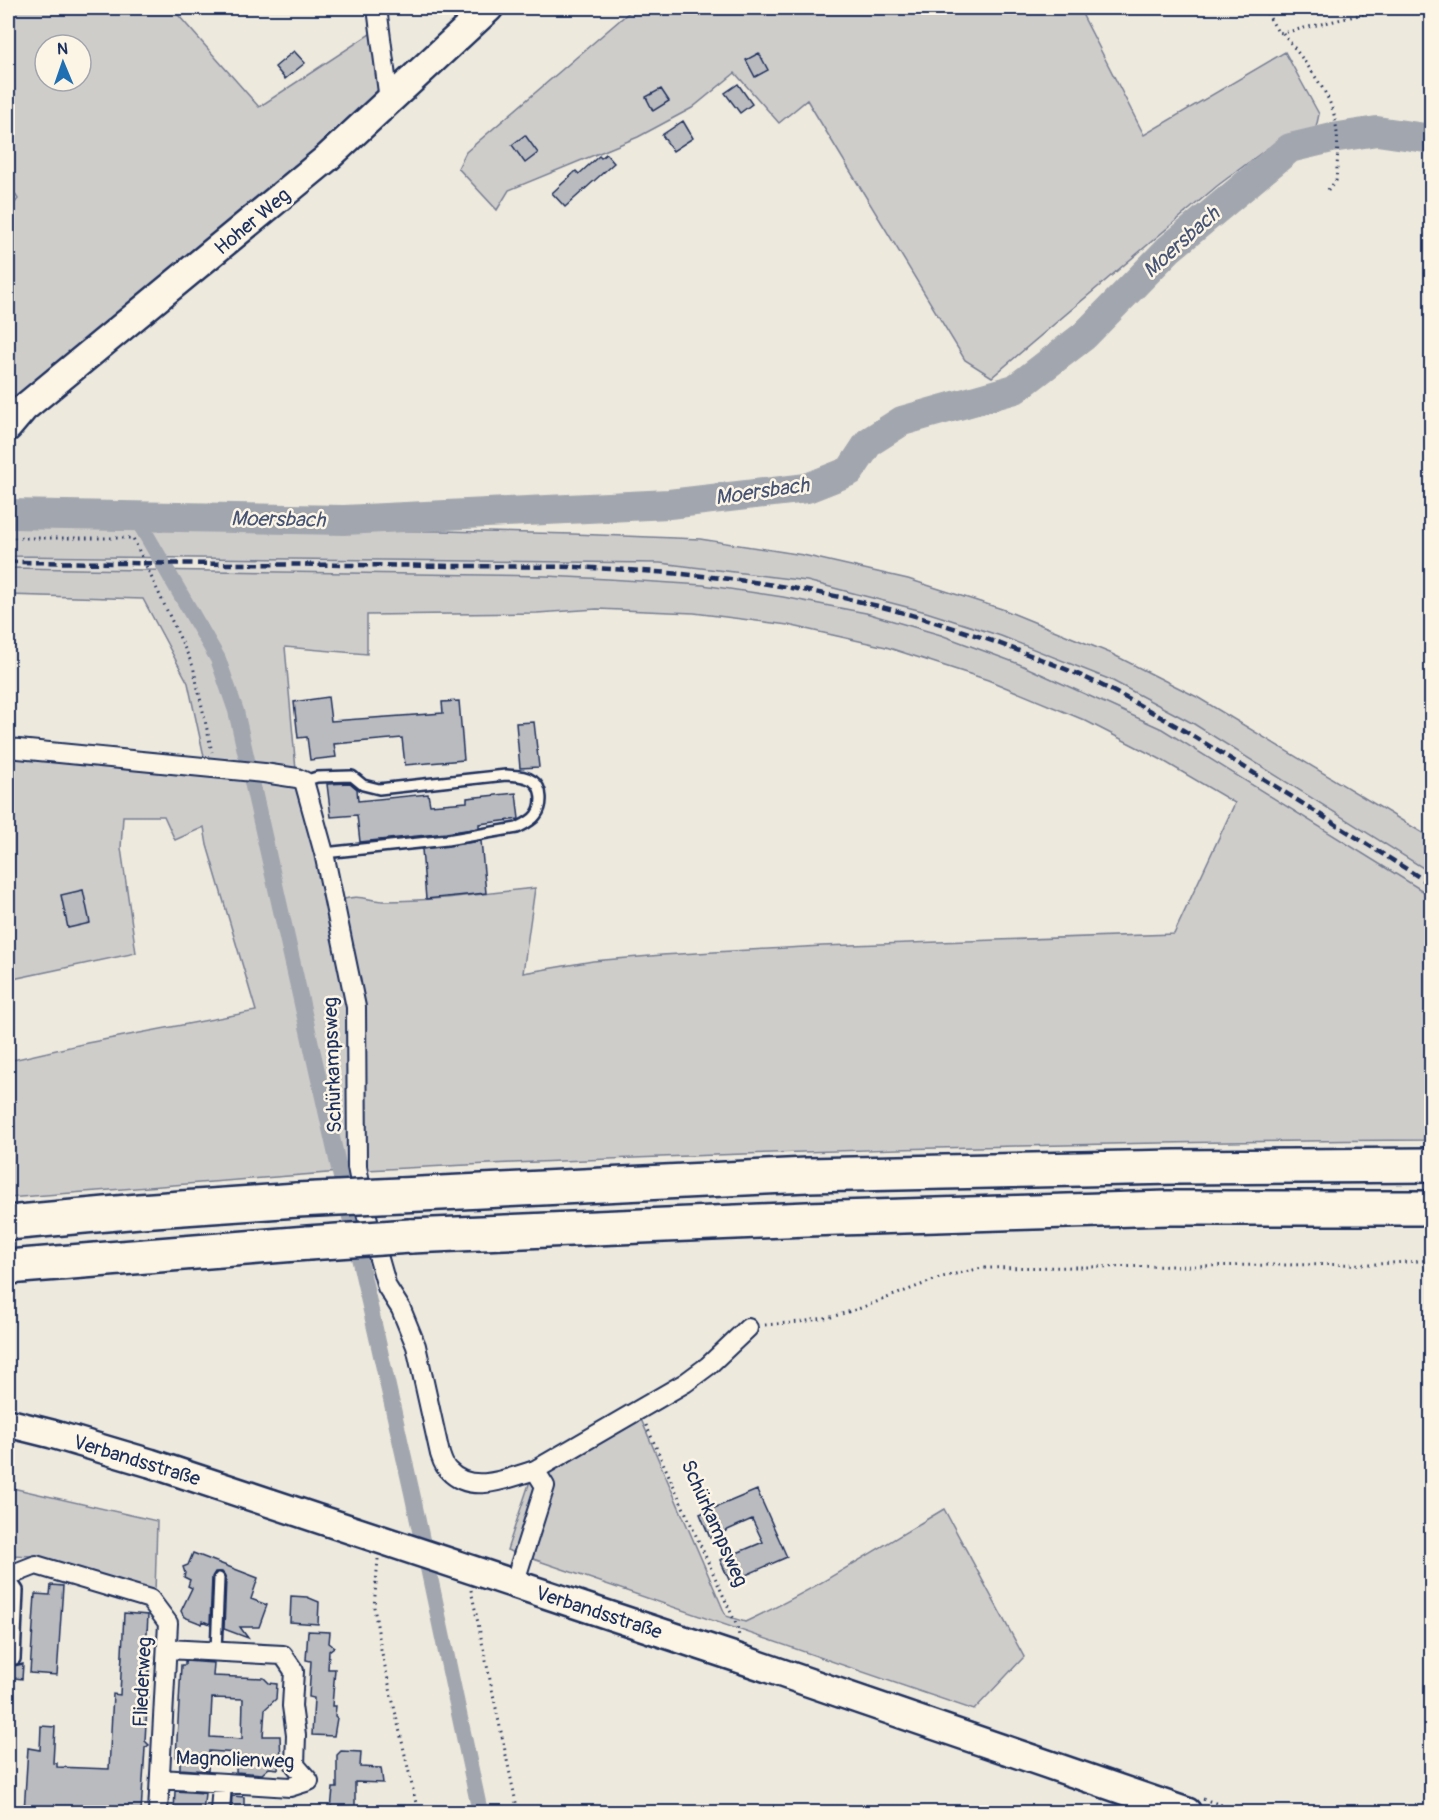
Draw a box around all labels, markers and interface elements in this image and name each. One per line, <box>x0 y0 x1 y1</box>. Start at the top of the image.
north arrow <box>33 33 93 93</box>
text: N <box>57 39 68 59</box>
street label: Hoher Weg <box>209 183 295 260</box>
water label: Moersbach <box>1137 200 1226 284</box>
water label: Moersbach <box>714 471 812 511</box>
water label: Moersbach <box>231 505 326 534</box>
street label: Schürkampsweg <box>318 997 347 1133</box>
street label: Verbandsstraße <box>70 1429 204 1492</box>
street label: Schürkampsweg <box>675 1456 754 1590</box>
street label: Verbandsstraße <box>532 1580 665 1645</box>
street label: Fliederweg <box>128 1636 157 1728</box>
street label: Magnolienweg <box>175 1745 295 1774</box>

